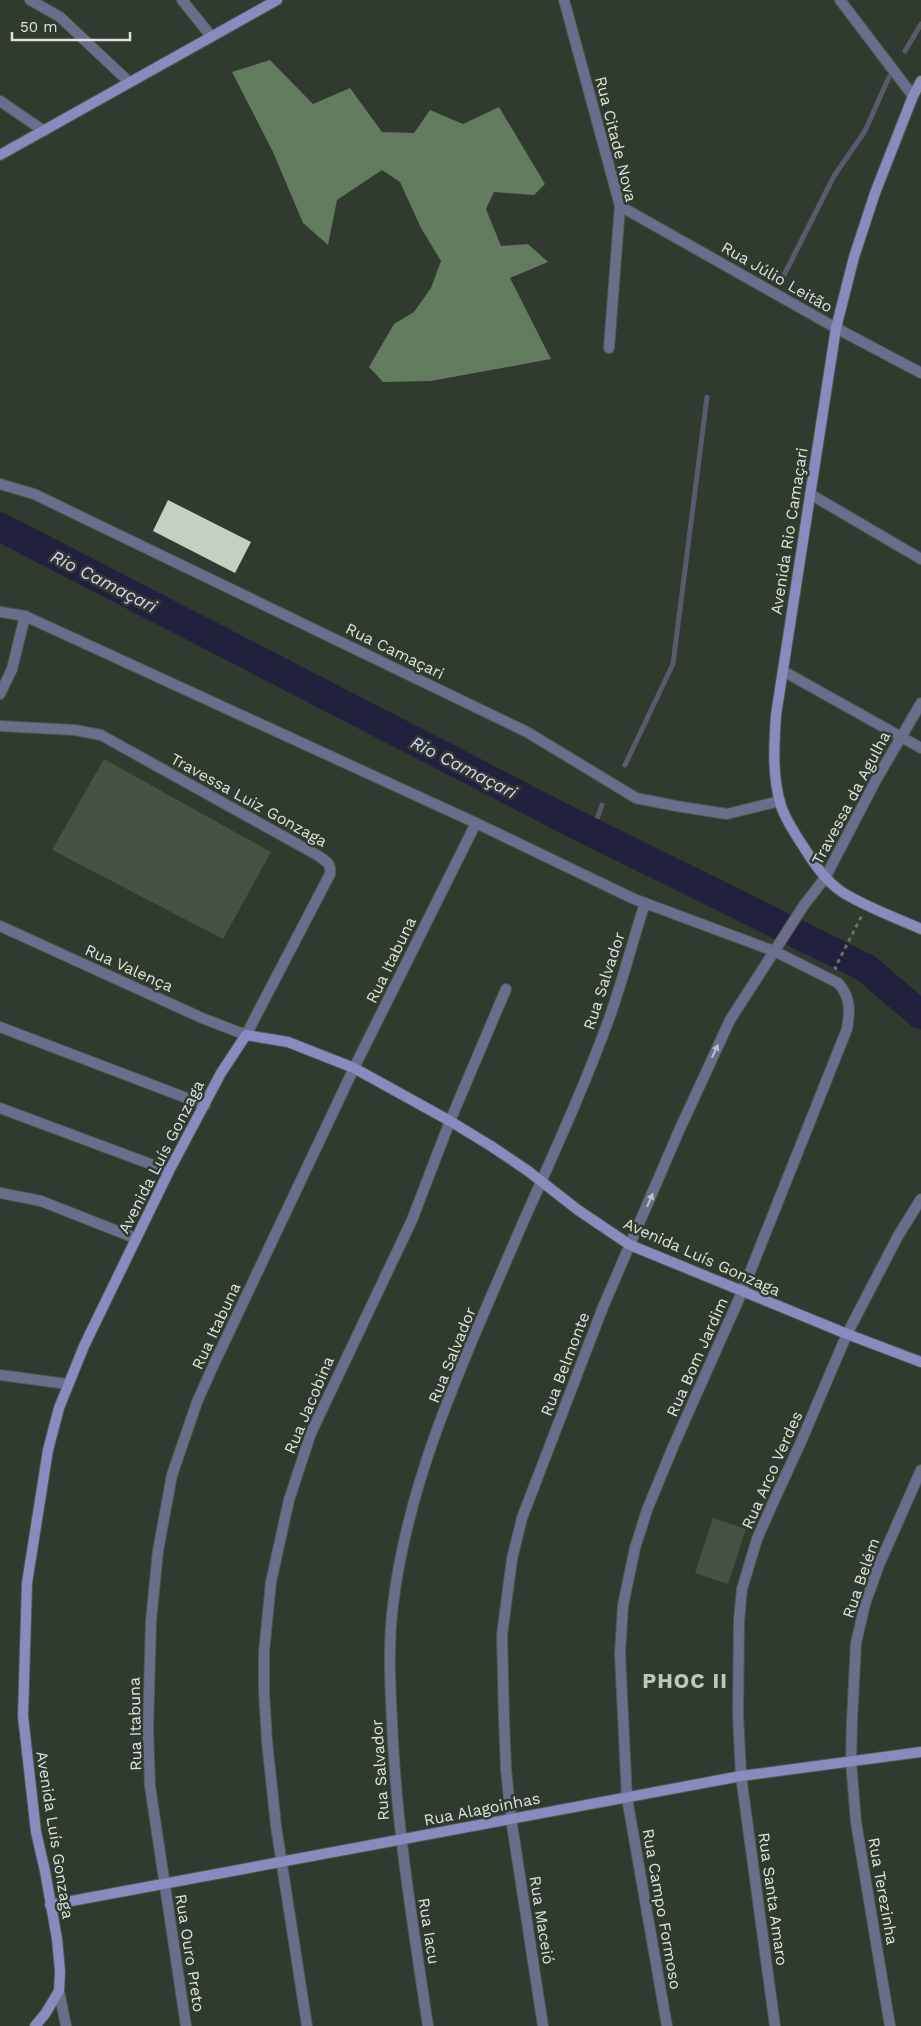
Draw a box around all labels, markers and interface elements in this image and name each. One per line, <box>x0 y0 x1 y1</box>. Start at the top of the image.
scale bar <box>12 10 130 42</box>
text: 50 m <box>20 18 57 36</box>
street label: Rua Citade Nova <box>591 74 641 204</box>
street label: Rua Júlio Leitão <box>718 237 836 317</box>
street label: Avenida Rio Camaçari <box>766 446 812 616</box>
water label: Rio Camaçari <box>48 545 162 617</box>
street label: Rua Camaçari <box>342 619 448 683</box>
street label: Travessa da Agulha <box>808 728 894 868</box>
water label: Rio Camaçari <box>408 731 522 803</box>
street label: Travessa Luiz Gonzaga <box>167 749 331 851</box>
street label: Rua Itabuna <box>362 914 420 1006</box>
street label: Rua Salvador <box>579 929 629 1032</box>
street label: Rua Valença <box>82 940 176 996</box>
one-way arrow <box>711 1044 719 1058</box>
street label: Avenida Luís Gonzaga <box>114 1077 208 1237</box>
one-way arrow <box>646 1193 654 1207</box>
street label: Avenida Luís Gonzaga <box>621 1214 783 1300</box>
street label: Rua Itabuna <box>188 1279 244 1373</box>
street label: Rua Bom Jardim <box>662 1294 732 1420</box>
street label: Rua Salvador <box>424 1304 480 1406</box>
street label: Rua Belmonte <box>536 1309 594 1419</box>
street label: Rua Jacobina <box>280 1354 338 1456</box>
street label: Rua Arco Verdes <box>737 1408 807 1532</box>
street label: Rua Belém <box>838 1535 884 1621</box>
district label: PHOC II <box>642 1668 728 1693</box>
street label: Rua Itabuna <box>125 1677 145 1771</box>
street label: Rua Salvador <box>367 1718 393 1821</box>
street label: Avenida Luís Gonzaga <box>32 1750 78 1920</box>
street label: Rua Alagoinhas <box>422 1788 542 1830</box>
street label: Rua Campo Formoso <box>639 1827 685 1991</box>
street label: Rua Santa Amaro <box>754 1831 792 1967</box>
street label: Rua Terezinha <box>864 1836 902 1946</box>
street label: Rua Maceió <box>526 1874 558 1966</box>
street label: Rua Ouro Preto <box>171 1893 209 2013</box>
street label: Rua Iacu <box>414 1896 444 1966</box>

